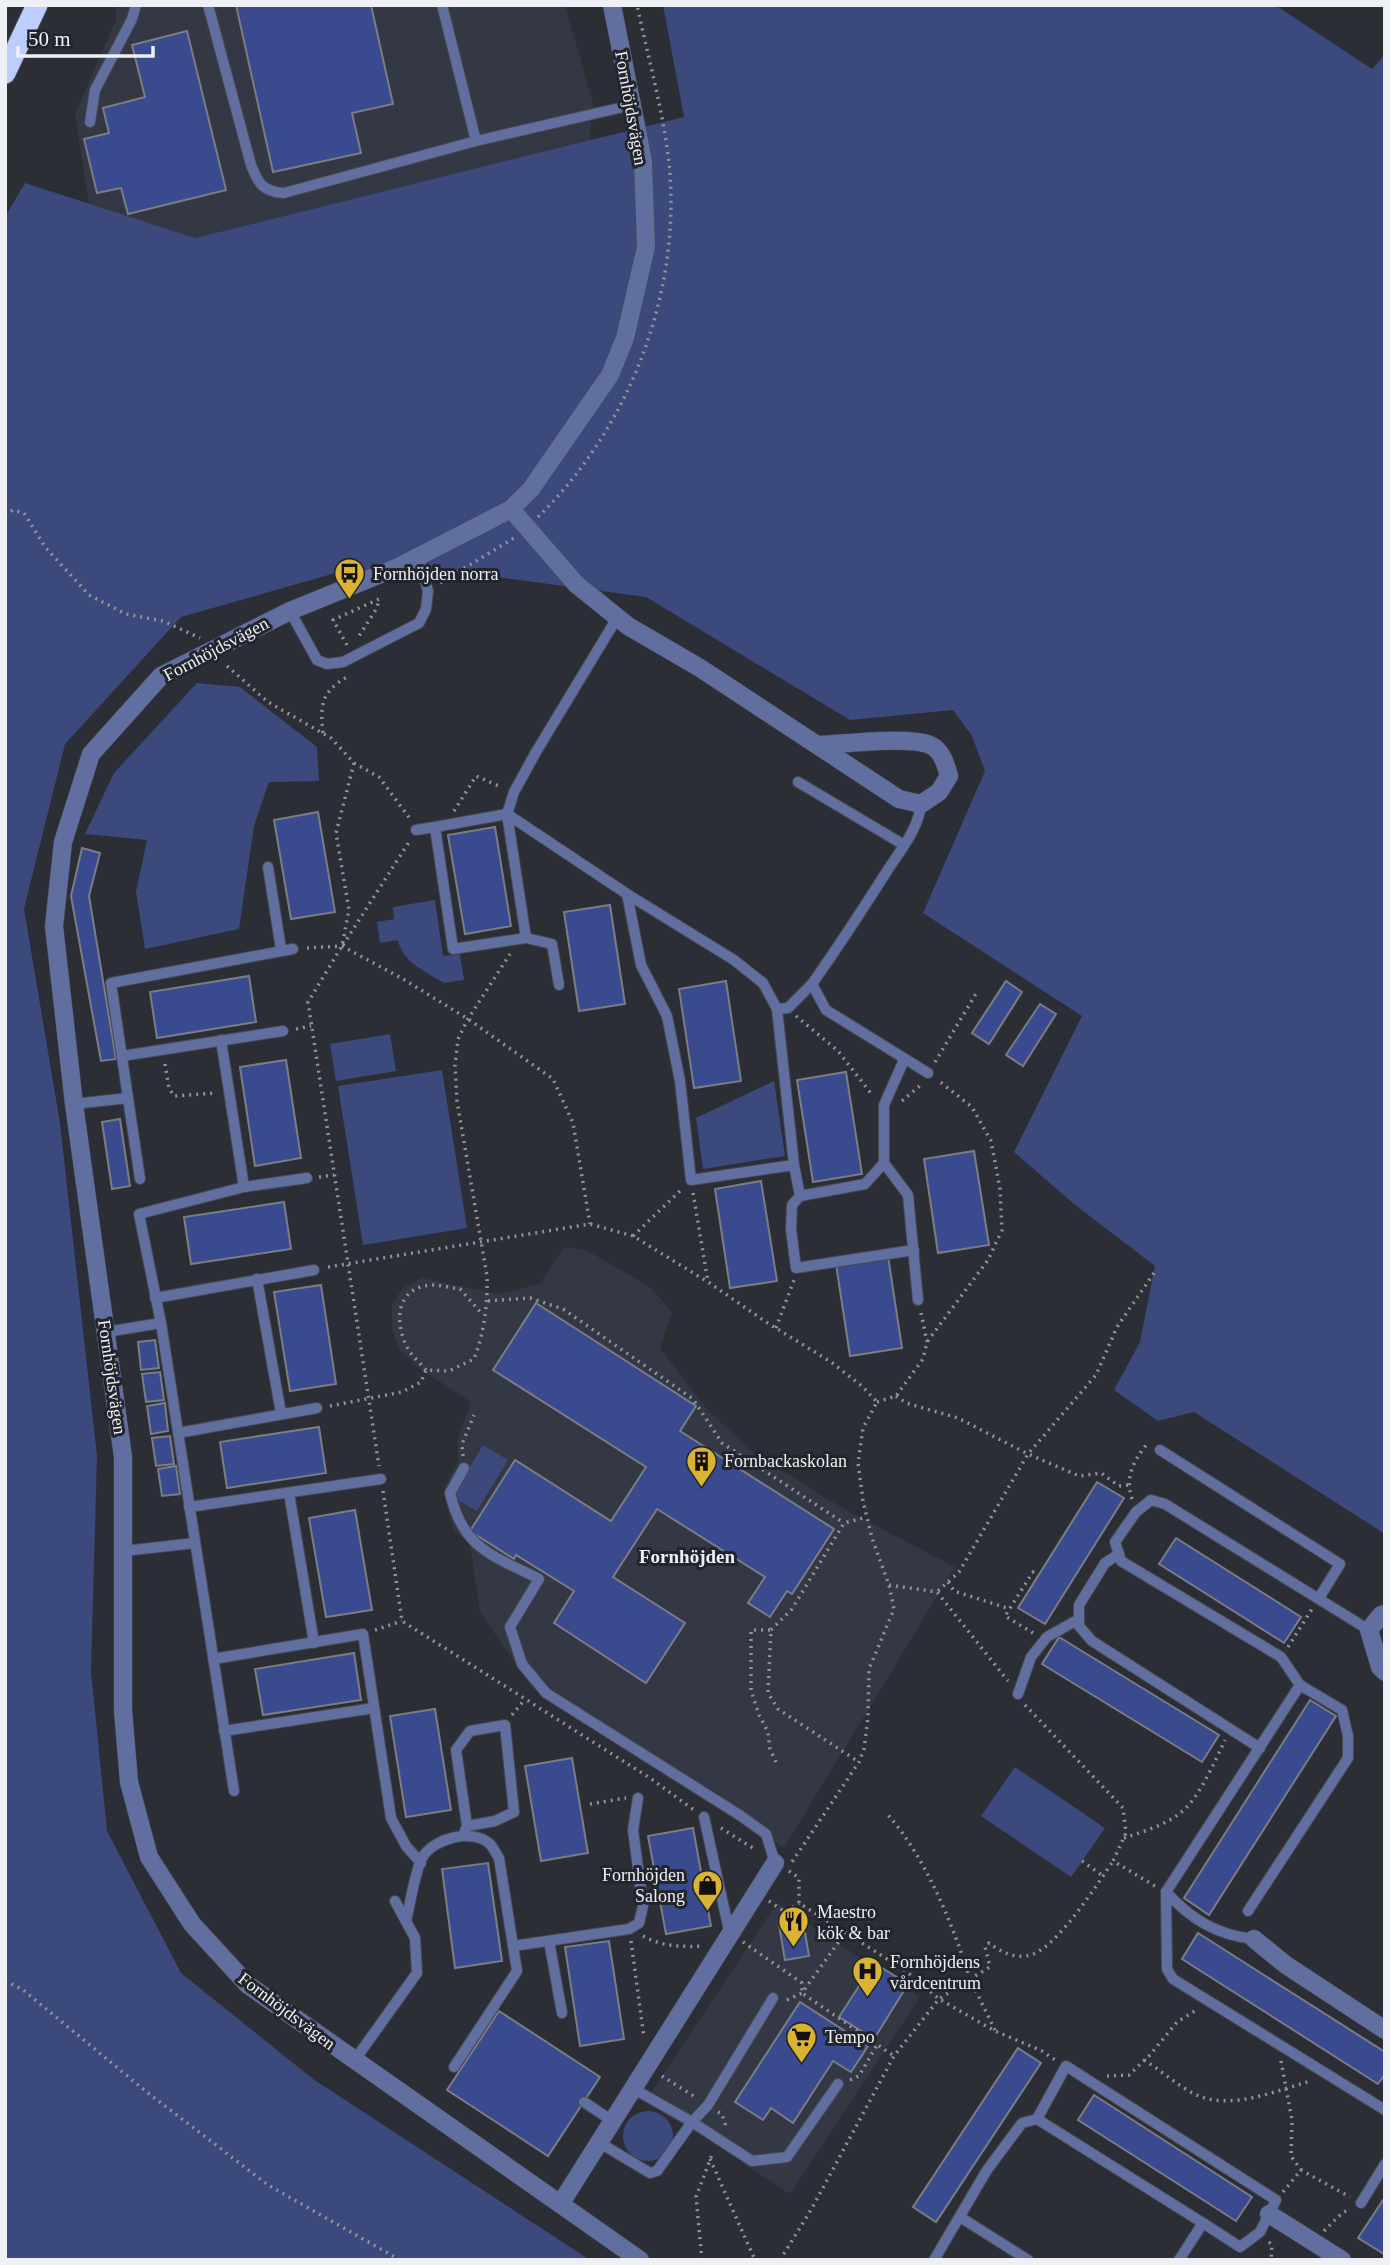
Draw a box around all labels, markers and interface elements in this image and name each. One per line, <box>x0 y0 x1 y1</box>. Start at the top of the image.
scale bar <box>18 14 152 58</box>
text: 50 m <box>28 27 71 51</box>
street label: Fornhöjdsvägen <box>611 49 651 167</box>
bus stop icon: Fornhöjden norra <box>333 557 367 601</box>
place label: Fornhöjden norra <box>373 564 498 584</box>
street label: Fornhöjdsvägen <box>160 613 272 685</box>
street label: Fornhöjdsvägen <box>94 1318 130 1436</box>
building icon: Fornbackaskolan <box>684 1444 718 1488</box>
place label: Fornbackaskolan <box>724 1451 847 1471</box>
district label: Fornhöjden <box>639 1546 735 1567</box>
place label: Fornhöjden Salong <box>602 1865 685 1906</box>
shop icon: Fornhöjden Salong <box>691 1868 725 1912</box>
place label: Maestro kök & bar <box>817 1902 890 1943</box>
restaurant icon: Maestro kök & bar <box>777 1905 811 1949</box>
place label: Fornhöjdens vårdcentrum <box>890 1952 981 1993</box>
hospital icon: Fornhöjdens vårdcentrum <box>850 1955 884 1999</box>
street label: Fornhöjdsvägen <box>235 1968 339 2054</box>
supermarket icon: Tempo <box>785 2020 819 2064</box>
place label: Tempo <box>825 2027 875 2047</box>

